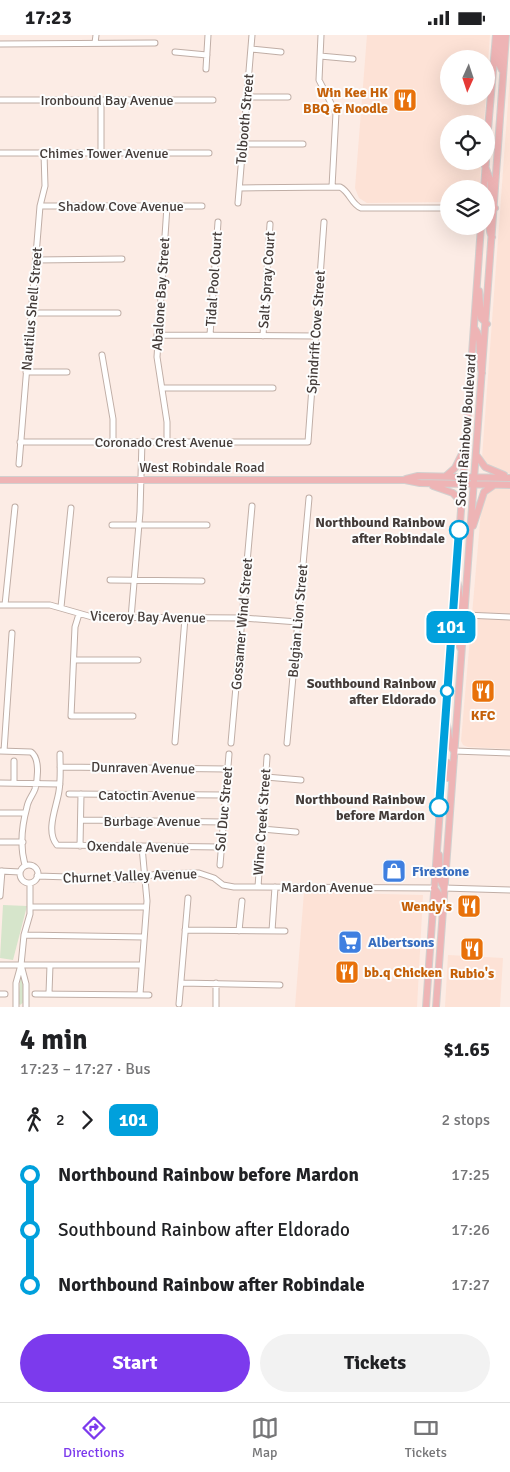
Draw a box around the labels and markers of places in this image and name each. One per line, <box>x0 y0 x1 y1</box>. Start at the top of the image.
place label: Win Kee HK BBQ & Noodle <box>303 84 388 117</box>
restaurant icon: Win Kee HK BBQ & Noodle <box>392 87 418 113</box>
place label: Northbound Rainbow after Robindale <box>315 514 445 547</box>
marker: Northbound Rainbow after Robindale <box>449 520 469 540</box>
place label: Southbound Rainbow after Eldorado <box>307 675 436 708</box>
restaurant icon: KFC <box>470 678 496 704</box>
marker: Southbound Rainbow after Eldorado <box>440 684 454 698</box>
place label: KFC <box>471 707 496 724</box>
place label: Northbound Rainbow before Mardon <box>295 791 425 824</box>
marker: Northbound Rainbow before Mardon <box>429 797 449 817</box>
shop icon: Firestone <box>381 858 407 884</box>
place label: Firestone <box>412 863 469 880</box>
restaurant icon: Wendy's <box>456 893 482 919</box>
place label: Wendy's <box>401 898 452 915</box>
supermarket icon: Albertsons <box>337 929 363 955</box>
place label: Albertsons <box>368 934 434 951</box>
restaurant icon: Rubio's <box>459 936 485 962</box>
restaurant icon: bb.q Chicken <box>334 959 360 985</box>
place label: bb.q Chicken <box>364 964 443 981</box>
place label: Rubio's <box>450 965 494 982</box>

